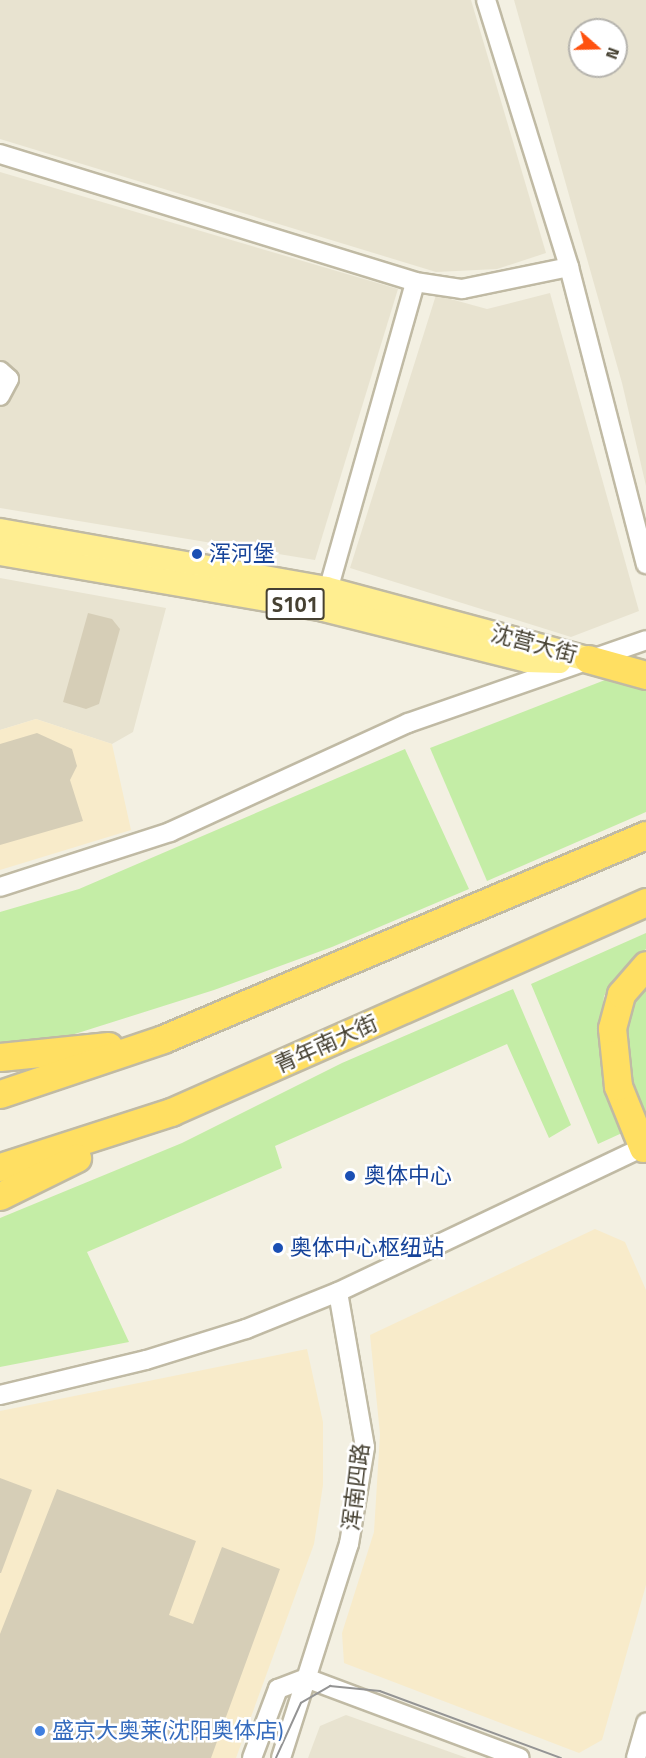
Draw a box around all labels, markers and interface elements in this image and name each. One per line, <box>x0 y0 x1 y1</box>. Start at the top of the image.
north arrow <box>568 18 628 78</box>
text: N <box>600 44 626 63</box>
place label: 浑河堡 <box>209 541 275 567</box>
marker: 浑河堡 <box>190 547 204 561</box>
road number: S101 <box>265 586 325 622</box>
street label: 沈营大街 <box>488 620 580 668</box>
street label: 青年南大街 <box>270 1010 382 1078</box>
place label: 奥体中心 <box>364 1163 452 1189</box>
marker: 奥体中心 <box>341 1167 359 1185</box>
place label: 奥体中心枢纽站 <box>290 1235 444 1261</box>
marker: 奥体中心枢纽站 <box>271 1241 285 1255</box>
street label: 浑南四路 <box>338 1442 374 1532</box>
place label: 盛京大奥莱(沈阳奥体店) <box>52 1718 284 1744</box>
marker: 盛京大奥莱(沈阳奥体店) <box>33 1724 47 1738</box>

